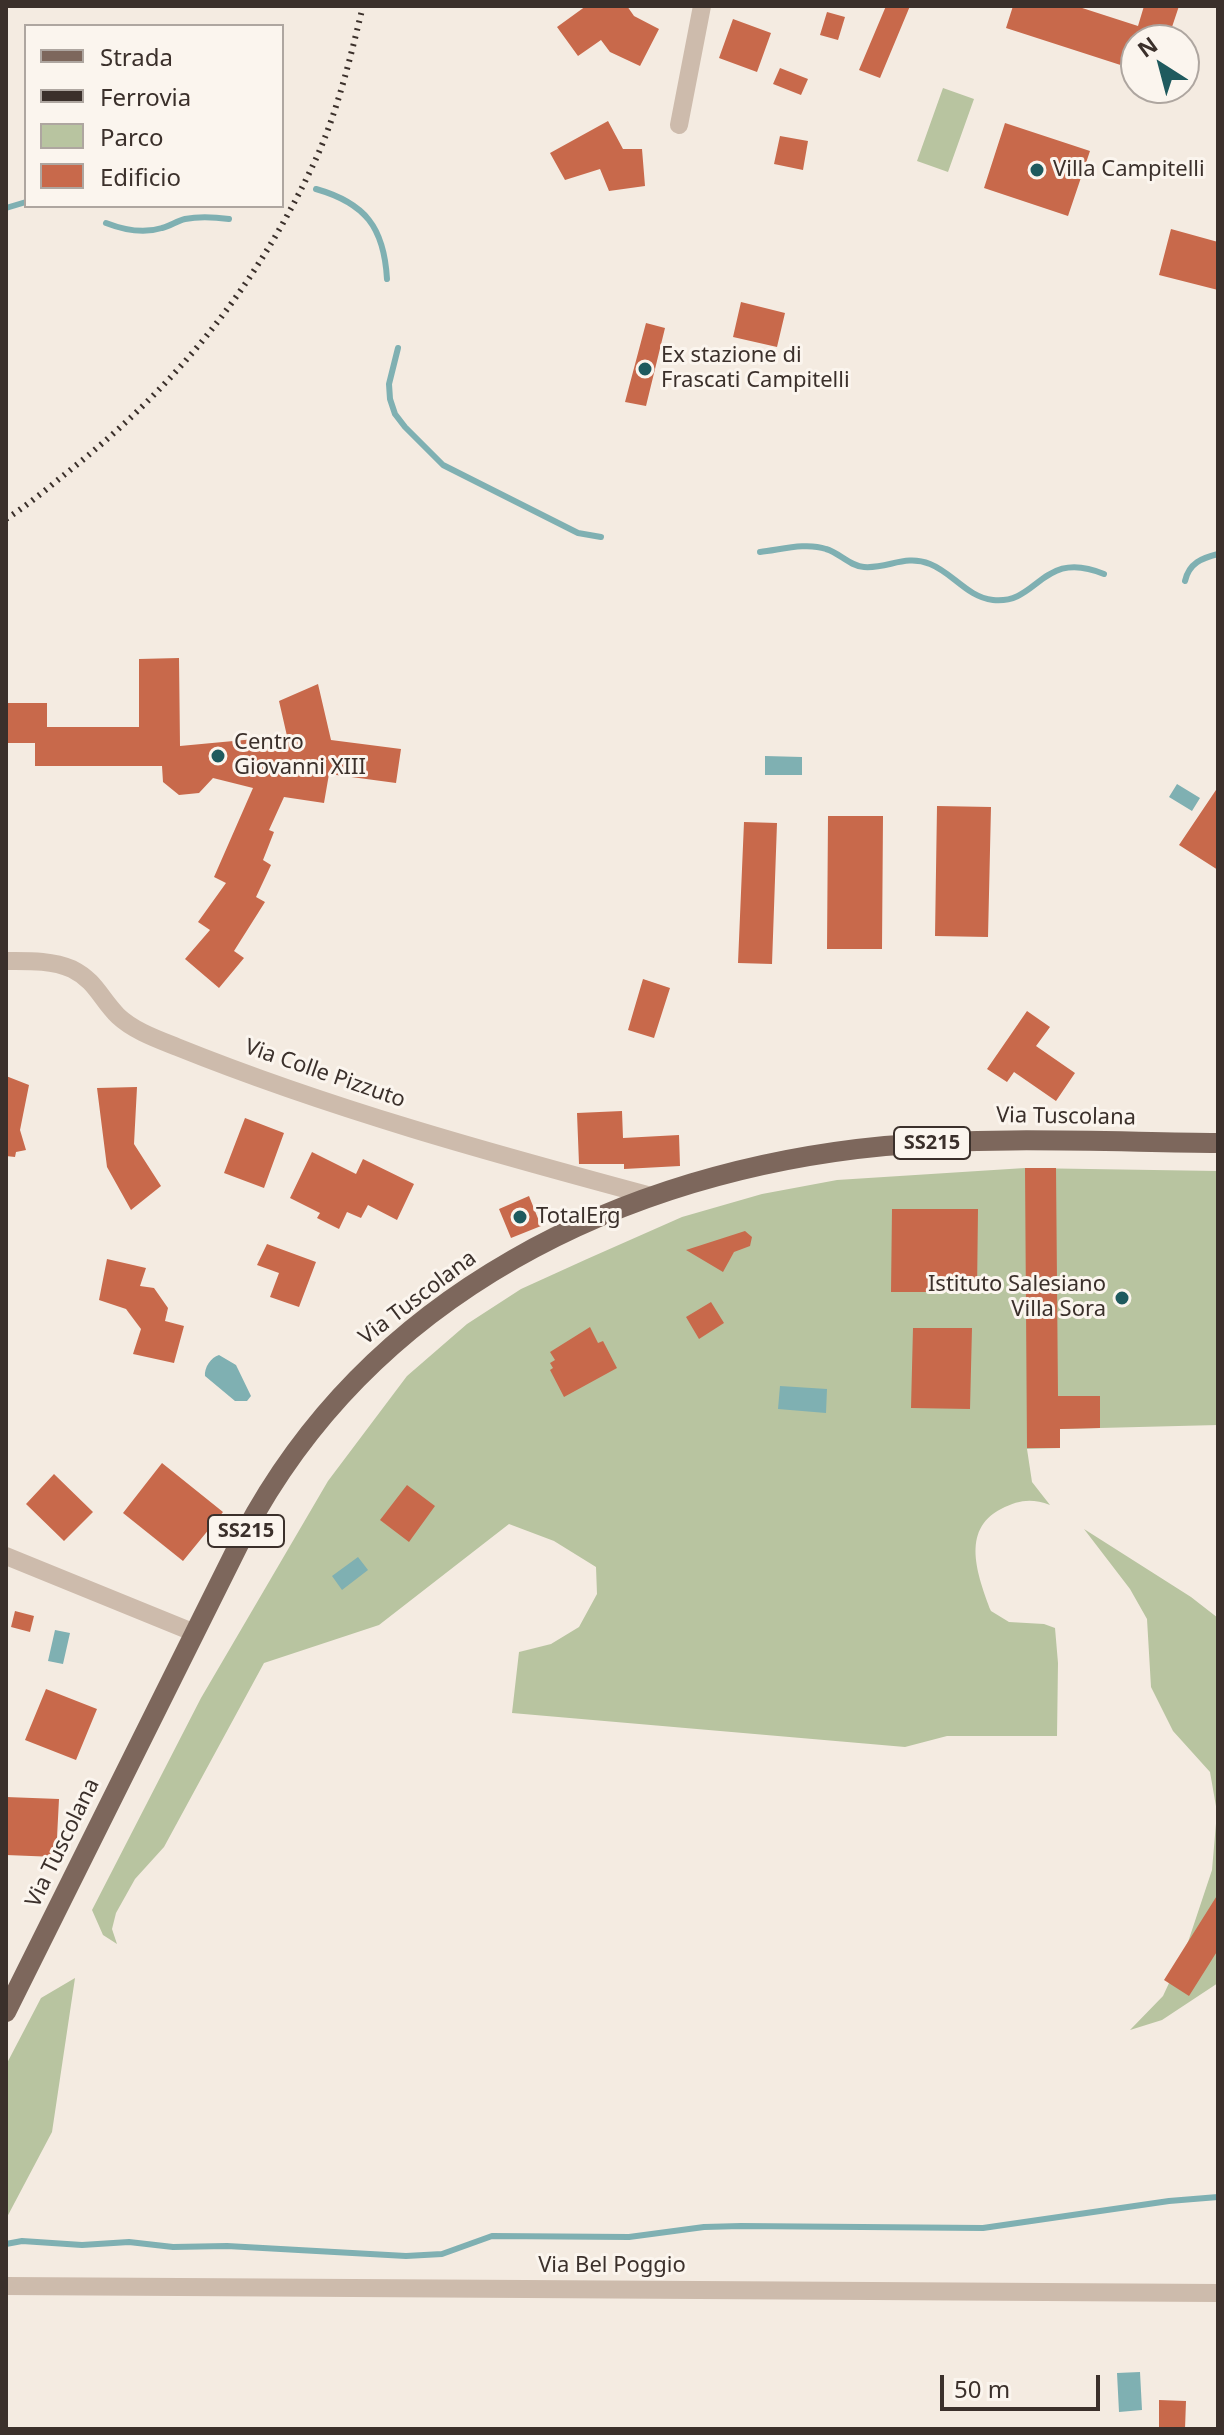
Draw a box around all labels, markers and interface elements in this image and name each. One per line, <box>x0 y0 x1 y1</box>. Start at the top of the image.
legend <box>24 24 284 208</box>
north arrow <box>1120 24 1200 104</box>
text: N <box>1131 29 1163 64</box>
text: Strada <box>100 40 173 73</box>
text: Ferrovia <box>100 80 191 113</box>
text: Parco <box>100 120 163 153</box>
place label: Villa Campitelli <box>1053 157 1205 183</box>
text: Edificio <box>100 160 181 193</box>
marker: Villa Campitelli <box>1028 161 1046 179</box>
place label: Ex stazione di Frascati Campitelli <box>661 343 850 394</box>
marker: Ex stazione di Frascati Campitelli <box>636 360 654 378</box>
place label: Centro Giovanni XIII <box>234 730 366 782</box>
marker: Centro Giovanni XIII <box>209 747 227 765</box>
street label: Via Colle Pizzuto <box>241 1034 409 1114</box>
street label: Via Tuscolana <box>996 1103 1136 1131</box>
road number: SS215 <box>894 1127 970 1159</box>
place label: TotalErg <box>536 1204 621 1230</box>
marker: TotalErg <box>511 1208 529 1226</box>
street label: Via Tuscolana <box>354 1245 482 1351</box>
place label: Istituto Salesiano Villa Sora <box>928 1272 1106 1324</box>
marker: Istituto Salesiano Villa Sora <box>1113 1289 1131 1307</box>
road number: SS215 <box>208 1515 284 1547</box>
street label: Via Tuscolana <box>20 1774 106 1912</box>
street label: Via Bel Poggio <box>538 2253 686 2279</box>
scale bar <box>944 2359 1104 2409</box>
text: 50 m <box>954 2372 1010 2405</box>

